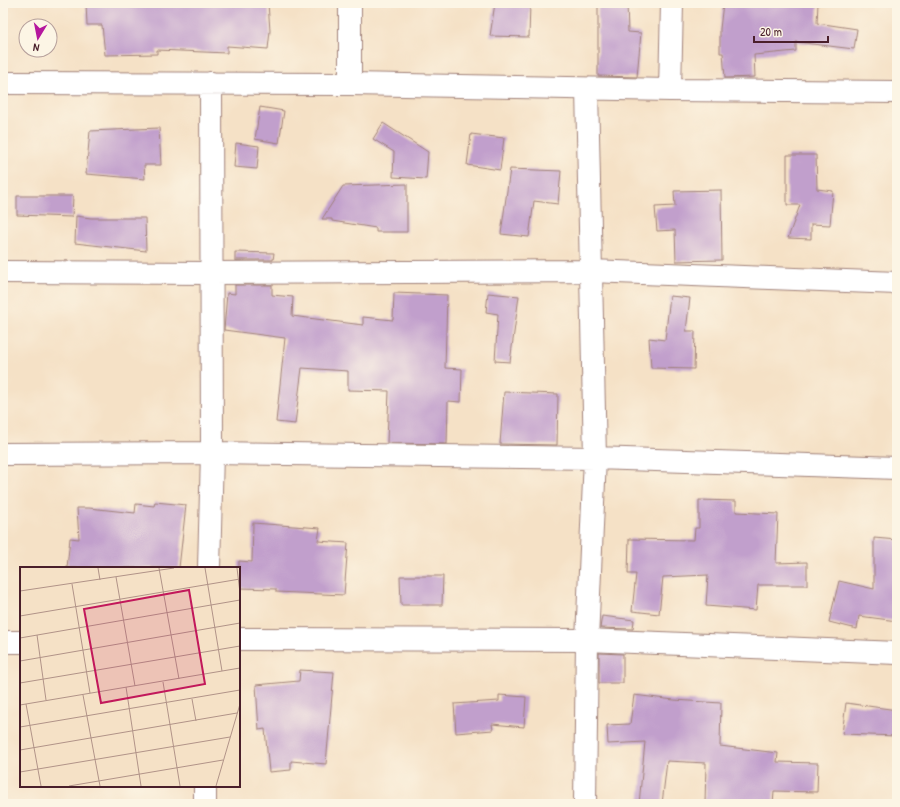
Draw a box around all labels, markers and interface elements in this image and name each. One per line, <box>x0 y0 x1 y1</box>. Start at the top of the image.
north arrow <box>18 18 58 58</box>
scale bar <box>754 18 828 44</box>
text: 20 m <box>760 23 782 40</box>
text: N <box>32 40 40 55</box>
inset map <box>20 567 240 787</box>

